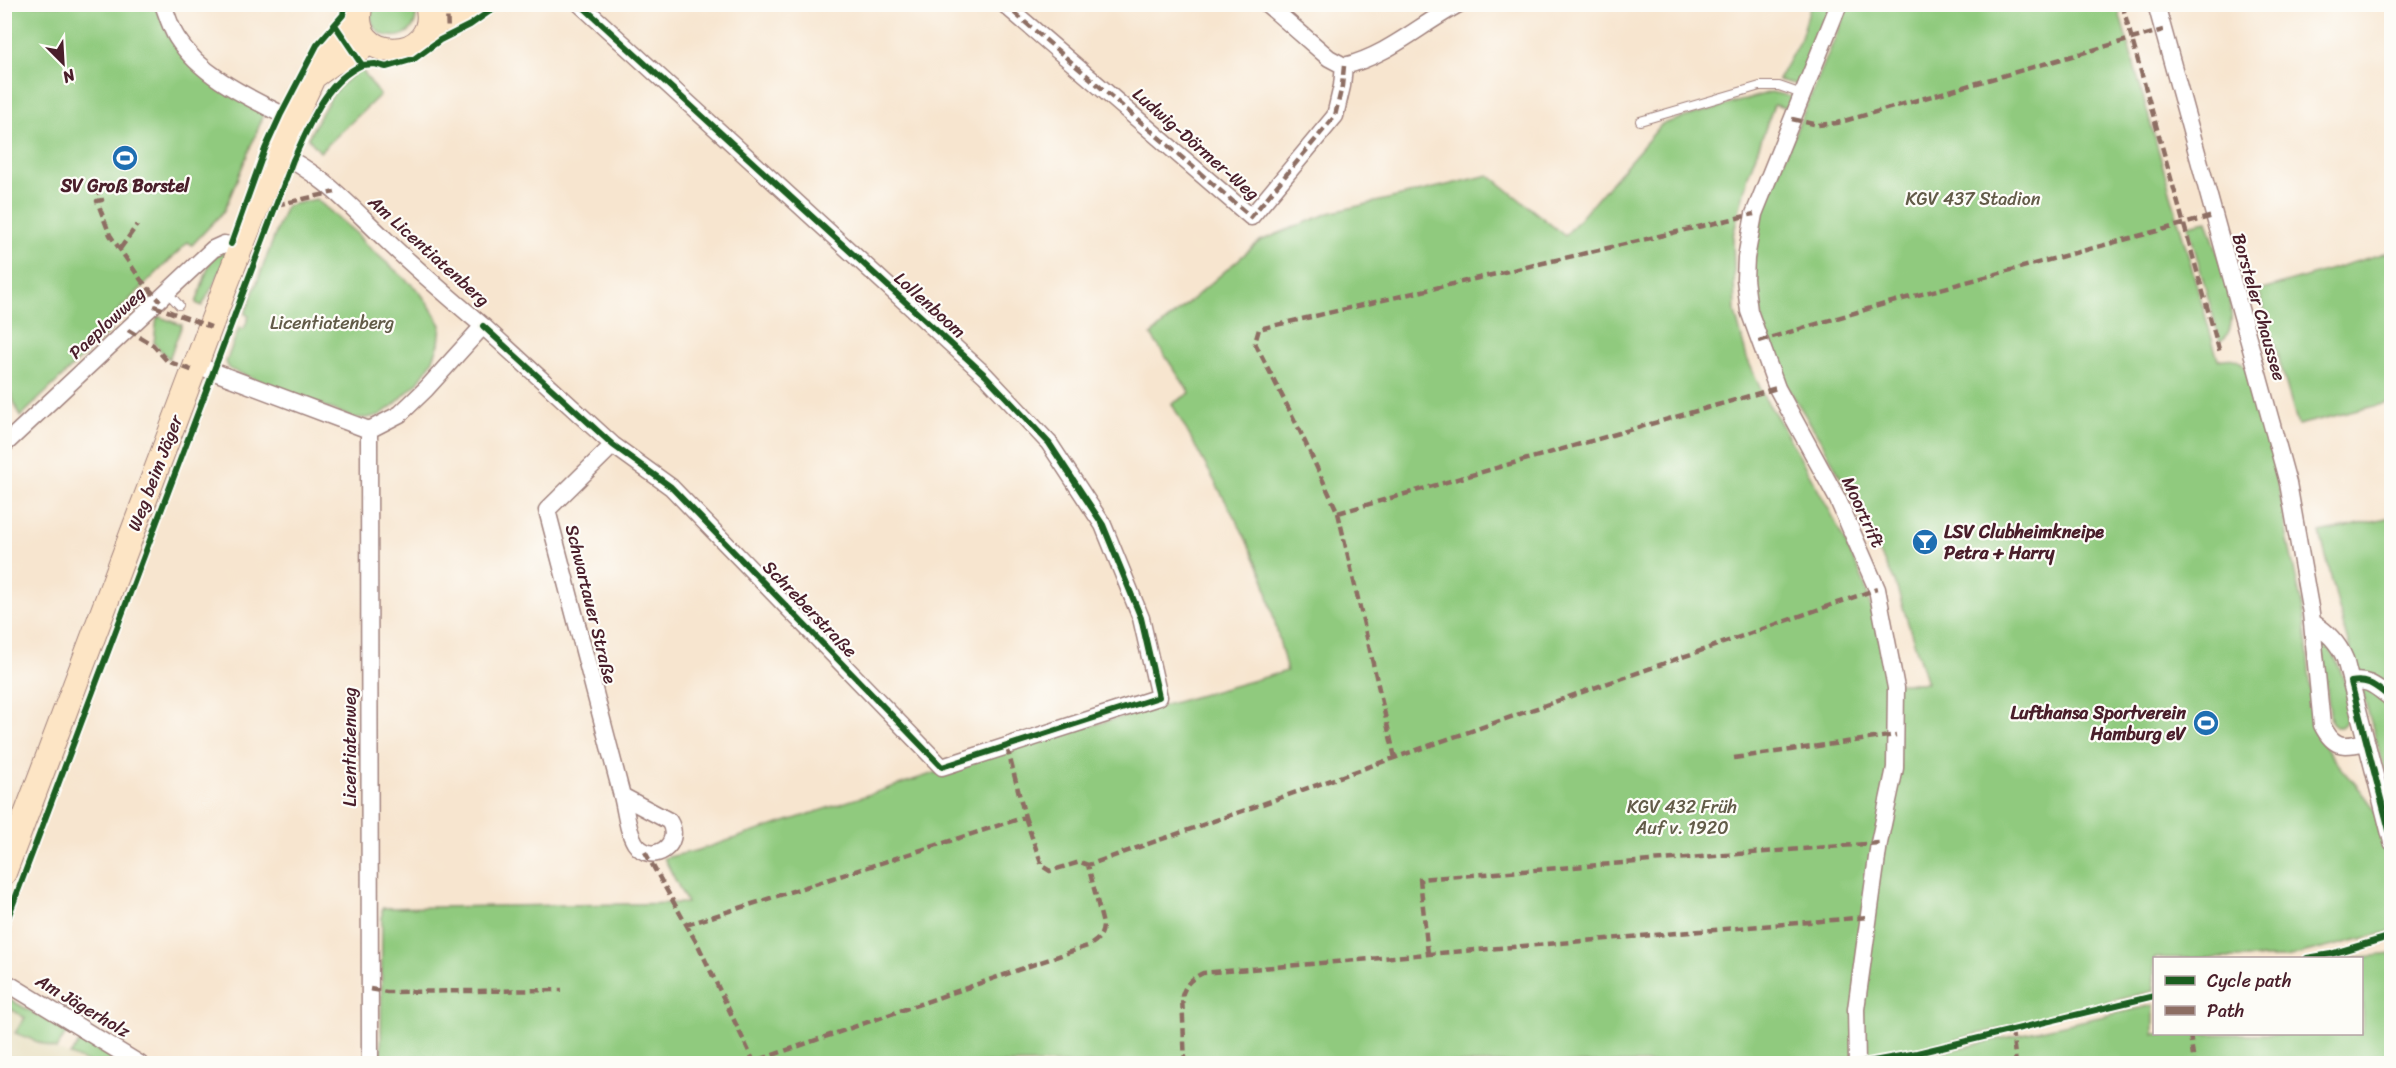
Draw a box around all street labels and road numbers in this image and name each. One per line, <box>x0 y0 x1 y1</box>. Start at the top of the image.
street label: Ludwig-Dörmer-Weg <box>1125 79 1267 209</box>
street label: Am Licentiatenberg <box>360 186 497 315</box>
street label: Borsteler Chaussee <box>2223 229 2295 385</box>
street label: Lollenboom <box>886 263 974 347</box>
street label: Paeplowweg <box>61 279 153 367</box>
street label: Weg beim Jäger <box>118 409 192 536</box>
street label: Moortrift <box>1832 471 1894 554</box>
street label: Schwartauer Straße <box>556 521 626 687</box>
street label: Schreberstraße <box>755 552 865 666</box>
street label: Licentiatenweg <box>334 687 366 807</box>
street label: Am Jägerholz <box>29 965 137 1047</box>

